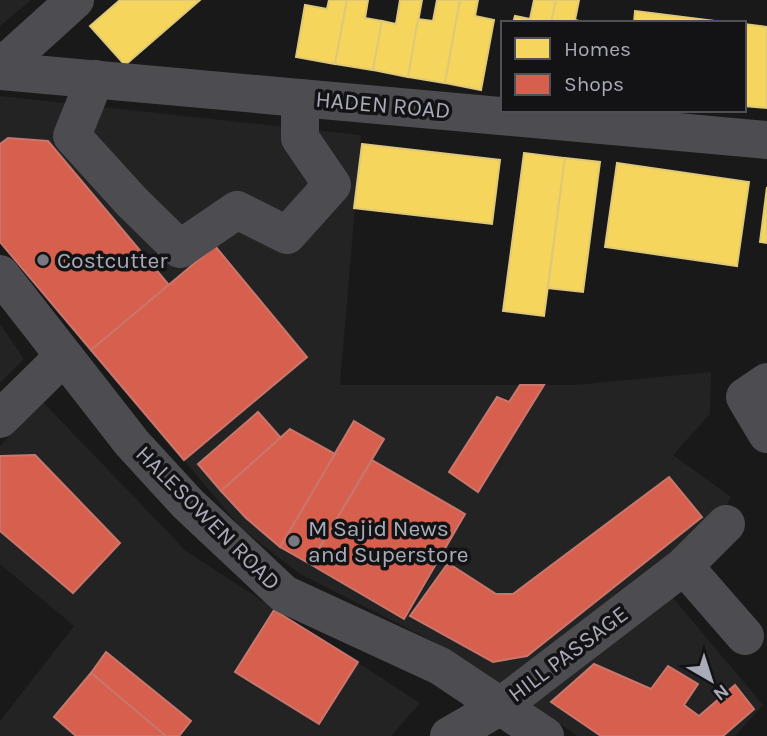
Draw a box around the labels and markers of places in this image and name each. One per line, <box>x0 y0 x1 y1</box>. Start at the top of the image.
place label: Costcutter <box>57 247 168 274</box>
marker: Costcutter <box>35 252 51 268</box>
place label: M Sajid News and Superstore <box>308 515 468 568</box>
marker: M Sajid News and Superstore <box>286 533 302 549</box>

